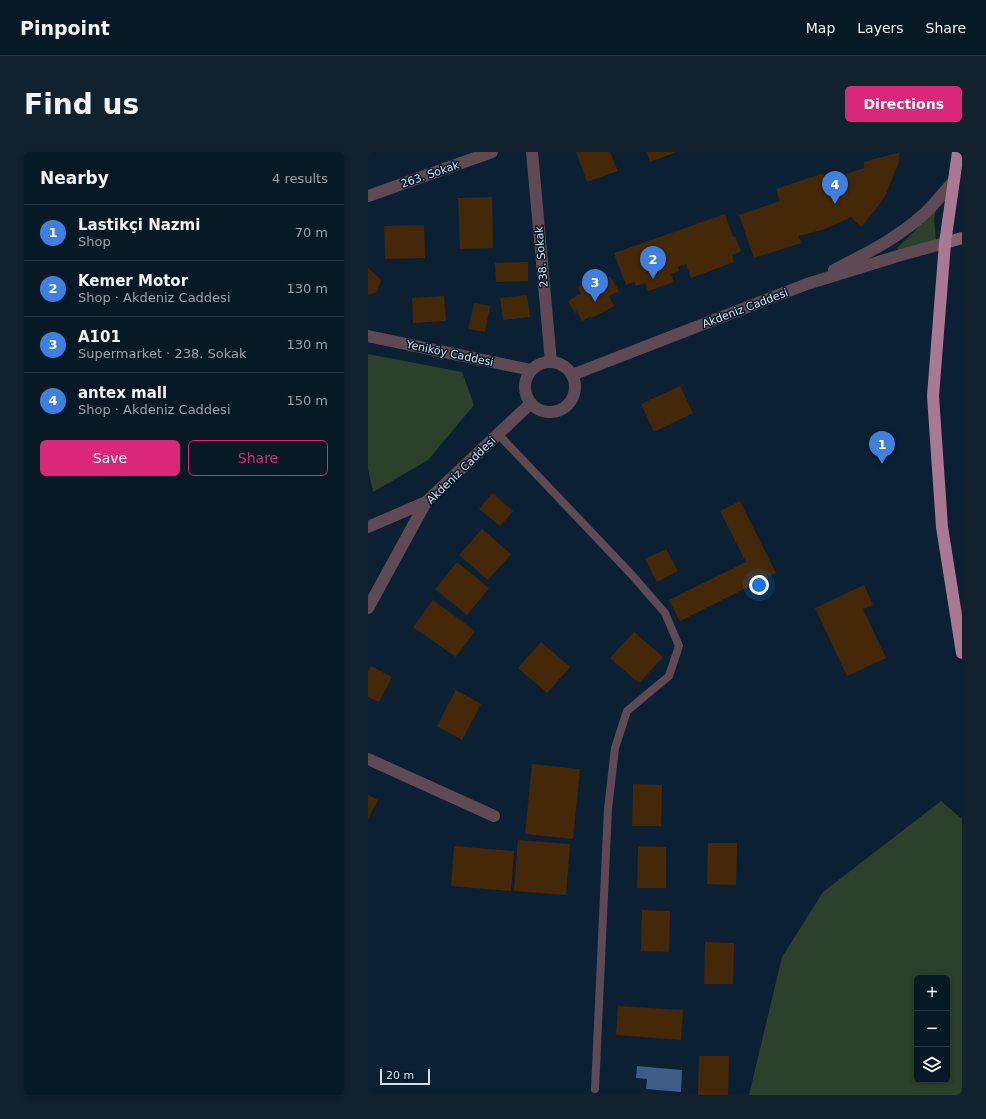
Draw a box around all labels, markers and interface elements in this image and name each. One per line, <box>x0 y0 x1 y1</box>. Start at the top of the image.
text: Pinpoint <box>20 17 110 39</box>
text: Map <box>806 20 835 36</box>
text: Layers <box>857 20 904 36</box>
text: Share <box>926 20 966 36</box>
button: Directions <box>845 86 962 122</box>
text: Find us <box>24 88 139 121</box>
street label: 263. Sokak <box>399 158 462 191</box>
text: Nearby <box>40 168 109 188</box>
text: 4 results <box>272 171 328 186</box>
pin: 4 <box>822 171 848 204</box>
text: Lastikçi Nazmi <box>78 216 200 234</box>
text: 1 <box>48 225 58 240</box>
text: 70 m <box>295 225 328 240</box>
street label: 238. Sokak <box>532 225 551 288</box>
text: Shop <box>78 234 111 249</box>
pin: 2 <box>640 246 666 279</box>
pin: 3 <box>582 269 608 302</box>
text: Kemer Motor <box>78 272 188 290</box>
text: 2 <box>48 281 58 296</box>
text: 130 m <box>286 281 328 296</box>
street label: Akdeniz Caddesi <box>700 286 790 331</box>
text: Shop · Akdeniz Caddesi <box>78 290 231 305</box>
text: A101 <box>78 328 121 346</box>
text: 3 <box>48 337 58 352</box>
text: 130 m <box>286 337 328 352</box>
street label: Yeniköy Caddesi <box>404 338 495 369</box>
text: Supermarket · 238. Sokak <box>78 346 246 361</box>
text: antex mall <box>78 384 167 402</box>
text: 4 <box>48 393 58 408</box>
text: 150 m <box>286 393 328 408</box>
text: Shop · Akdeniz Caddesi <box>78 402 231 417</box>
pin: 1 <box>869 431 895 464</box>
street label: Akdeniz Caddesi <box>424 434 499 507</box>
button: Save <box>40 440 180 476</box>
button: Share <box>188 440 328 476</box>
your location <box>749 575 769 595</box>
map controls <box>914 975 950 1083</box>
button: + <box>914 975 950 1011</box>
button: − <box>914 1011 950 1047</box>
button: layers <box>914 1047 950 1083</box>
scale bar <box>380 1067 430 1086</box>
text: 20 m <box>386 1069 414 1082</box>

